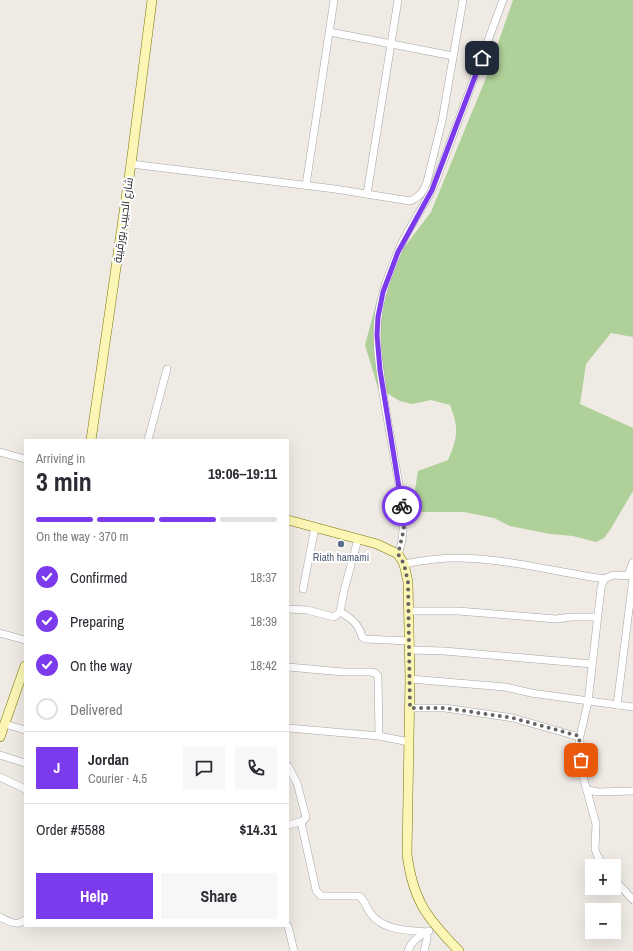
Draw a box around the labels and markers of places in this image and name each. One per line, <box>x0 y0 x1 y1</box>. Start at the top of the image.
pin <box>465 41 499 75</box>
marker: Riath hamami <box>336 539 346 549</box>
place label: Riath hamami <box>313 550 369 564</box>
pin <box>564 743 598 777</box>

